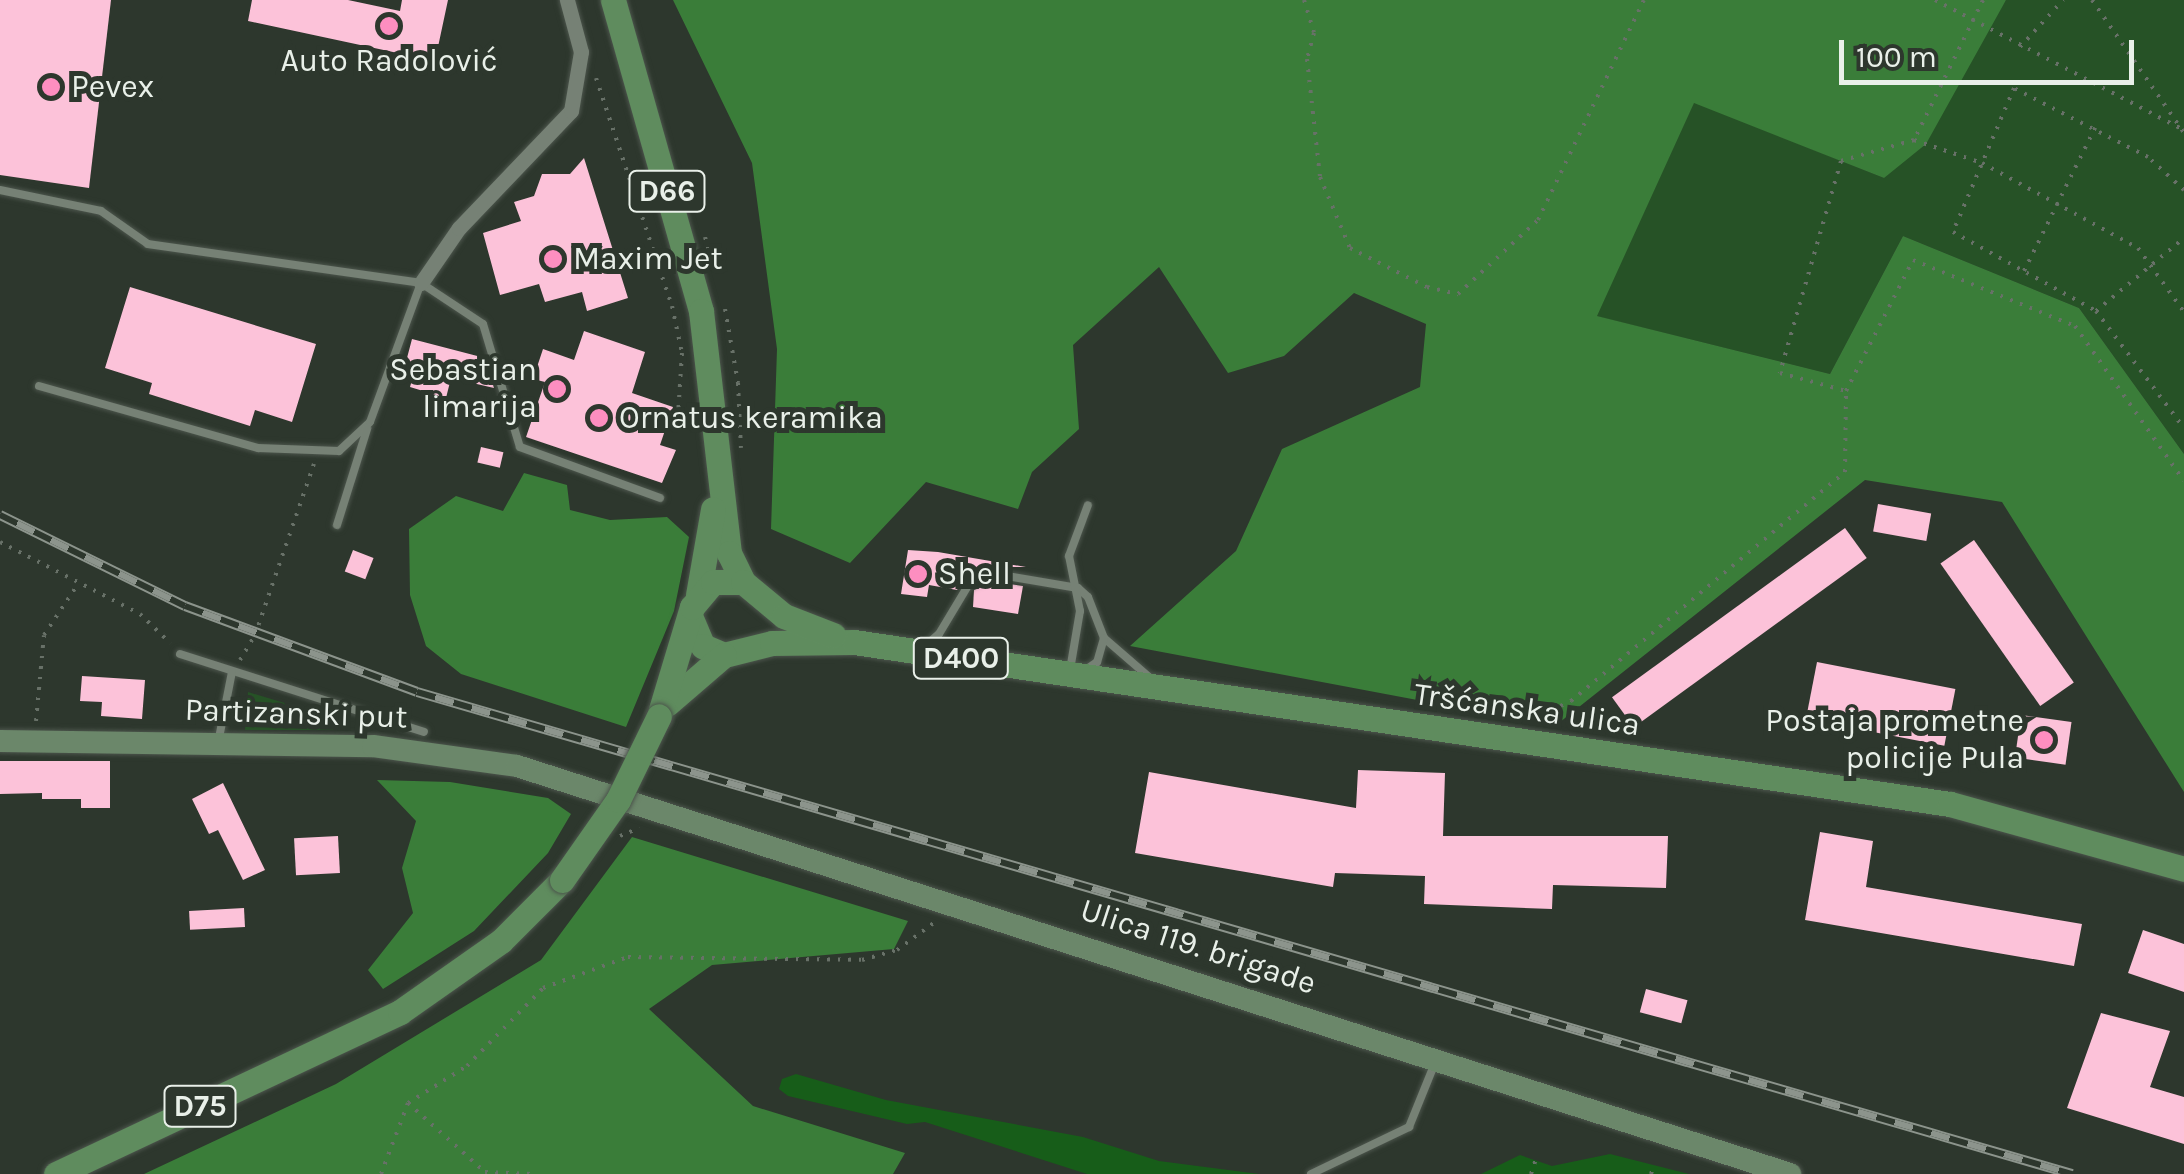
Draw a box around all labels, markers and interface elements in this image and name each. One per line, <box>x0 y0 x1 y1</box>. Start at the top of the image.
marker: Auto Radolović <box>378 15 400 37</box>
scale bar <box>1844 20 2139 82</box>
text: 100 m <box>1856 39 1937 75</box>
place label: Auto Radolović <box>280 42 498 80</box>
place label: Pevex <box>71 68 154 106</box>
marker: Pevex <box>40 76 62 98</box>
road number: D66 <box>627 166 707 216</box>
place label: Maxim Jet <box>573 240 723 278</box>
marker: Maxim Jet <box>542 248 564 270</box>
place label: Sebastian limarija <box>389 352 537 427</box>
marker: Sebastian limarija <box>546 378 568 400</box>
place label: Ornatus keramika <box>619 399 883 437</box>
marker: Ornatus keramika <box>588 407 610 429</box>
place label: Shell <box>938 555 1011 593</box>
marker: Shell <box>907 563 929 585</box>
road number: D400 <box>911 633 1011 683</box>
street label: Tršćanska ulica <box>1412 675 1642 745</box>
street label: Partizanski put <box>184 691 408 737</box>
place label: Postaja prometne policije Pula <box>1765 703 2024 778</box>
marker: Postaja prometne policije Pula <box>2033 729 2055 751</box>
street label: Ulica 119. brigade <box>1075 891 1321 1003</box>
road number: D75 <box>162 1081 238 1131</box>

